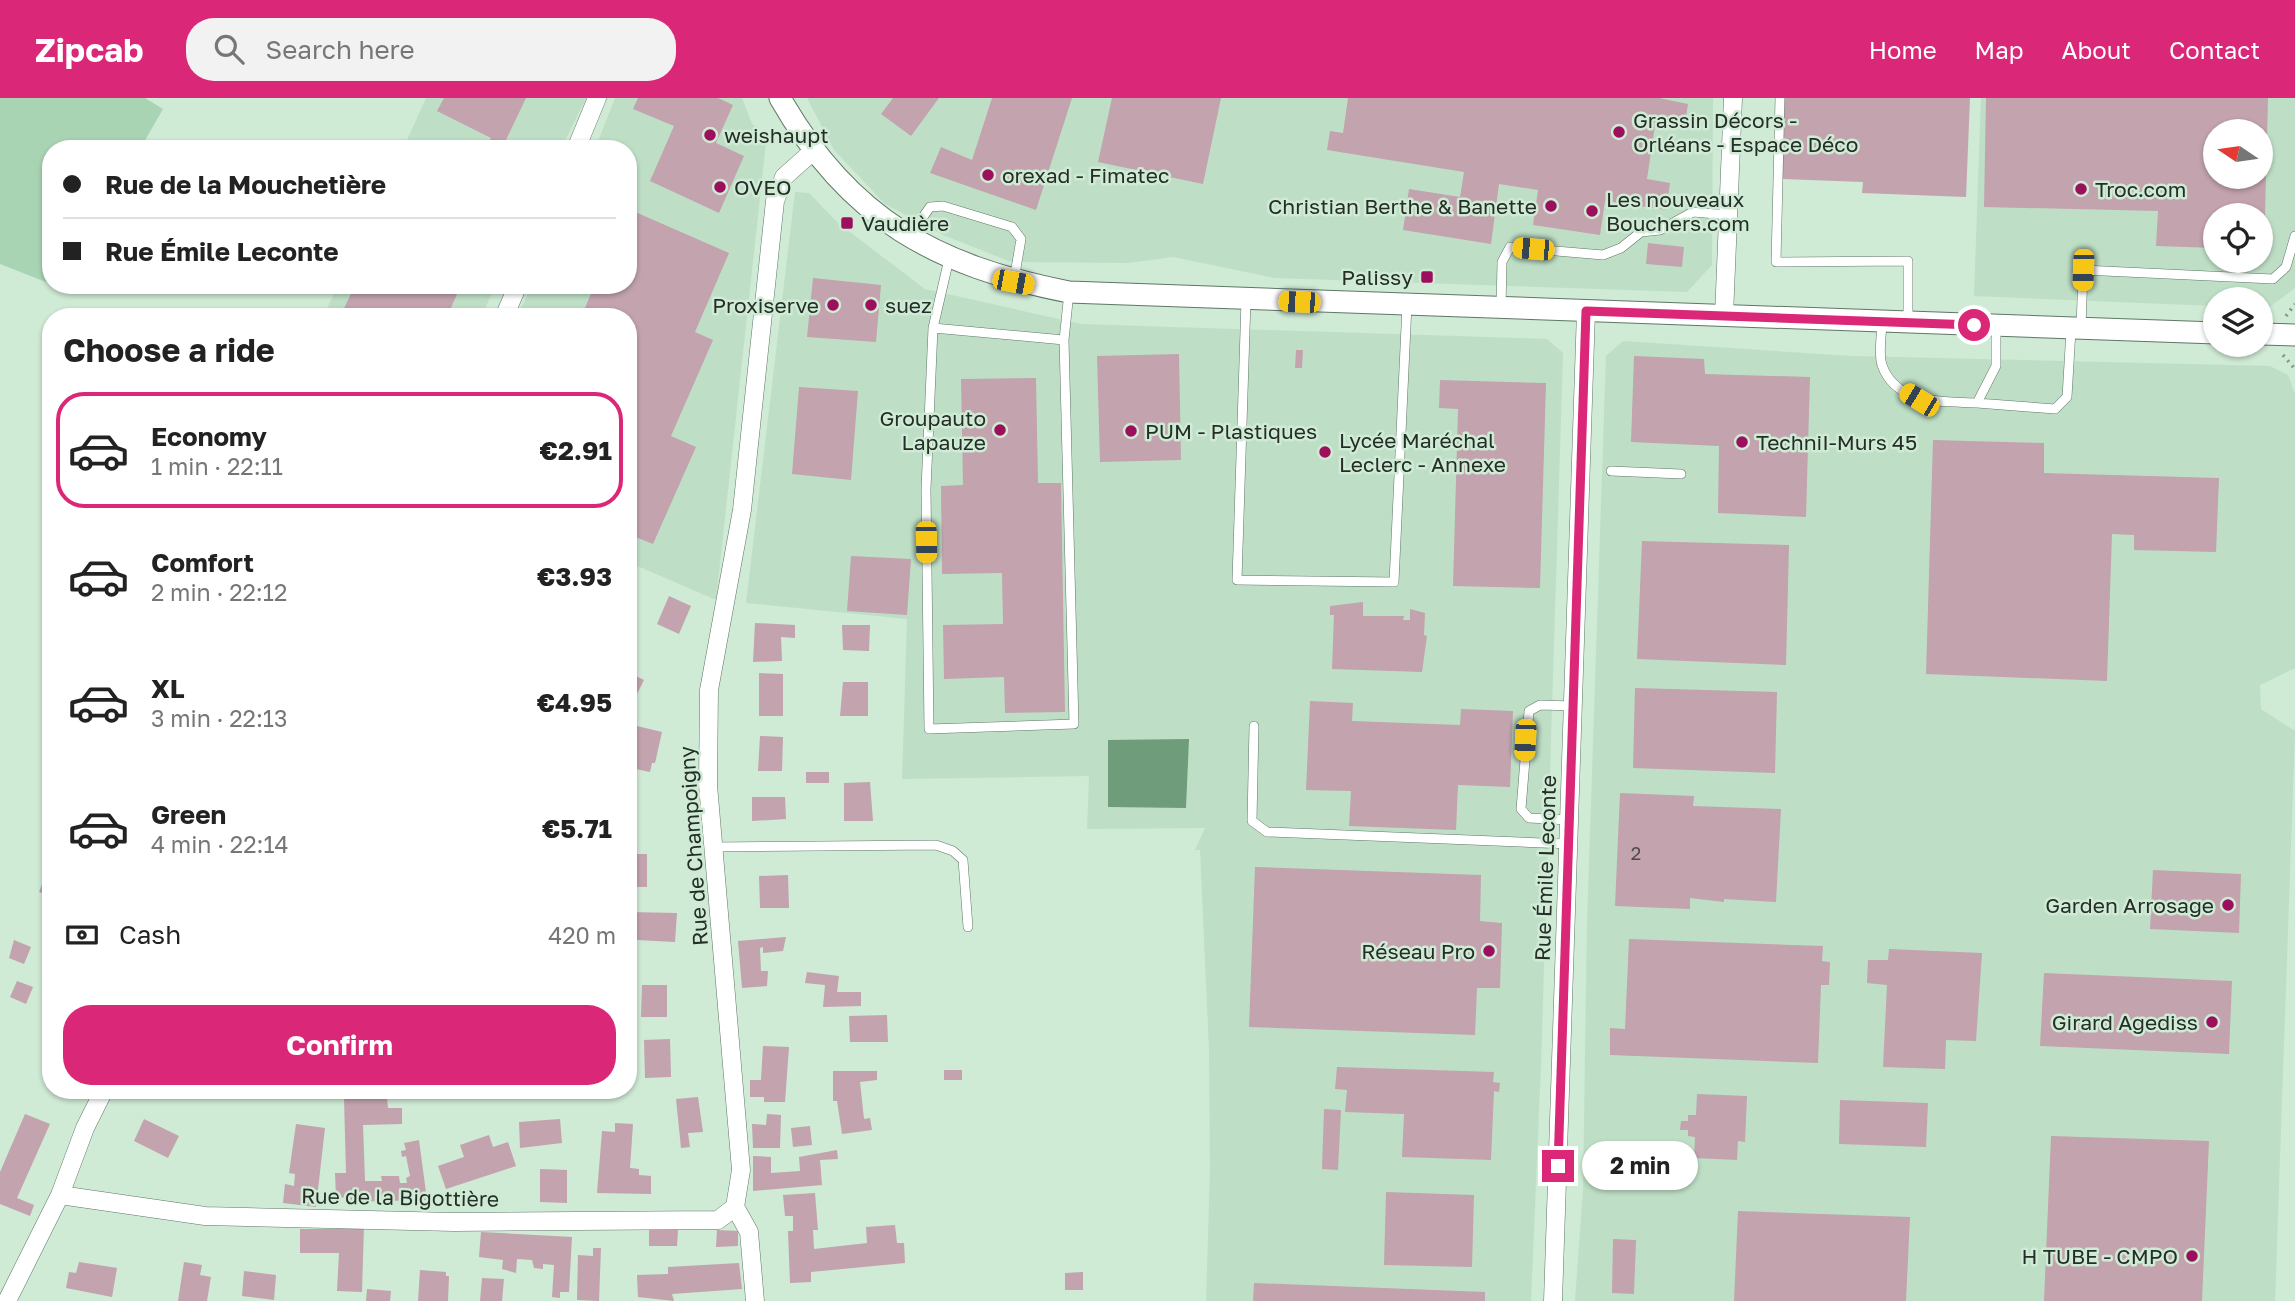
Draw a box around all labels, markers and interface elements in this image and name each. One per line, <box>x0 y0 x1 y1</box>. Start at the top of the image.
search box <box>186 18 676 81</box>
text: Zipcab <box>35 30 144 69</box>
icon: search <box>210 30 248 68</box>
text: Search here <box>266 34 415 65</box>
text: Home <box>1869 35 1937 64</box>
text: Map <box>1975 35 2024 64</box>
text: About <box>2062 35 2131 64</box>
text: Contact <box>2169 35 2260 64</box>
place label: Grassin Décors - Orléans - Espace Déco <box>1633 107 1858 157</box>
north arrow <box>2203 119 2273 189</box>
map controls <box>2203 119 2273 357</box>
place label: weishaupt <box>724 122 829 148</box>
marker: Grassin Décors - Orléans - Espace Déco <box>1611 124 1627 140</box>
marker: weishaupt <box>702 127 718 143</box>
place label: orexad - Fimatec <box>1002 162 1169 188</box>
marker: orexad - Fimatec <box>980 167 996 183</box>
text: Rue de la Mouchetière <box>105 169 386 200</box>
place label: OVEO <box>734 174 791 200</box>
place label: Troc.com <box>2095 176 2186 202</box>
marker: OVEO <box>712 179 728 195</box>
marker: Troc.com <box>2073 181 2089 197</box>
place label: Les nouveaux Bouchers.com <box>1606 186 1750 236</box>
place label: Christian Berthe & Banette <box>1268 193 1537 219</box>
marker: Christian Berthe & Banette <box>1543 198 1559 214</box>
marker: Les nouveaux Bouchers.com <box>1584 203 1600 219</box>
button: locate <box>2203 203 2273 273</box>
place label: Vaudière <box>861 210 949 236</box>
marker: Vaudière <box>839 215 855 231</box>
text: Rue Émile Leconte <box>105 236 339 267</box>
car <box>1512 237 1555 261</box>
car <box>2072 249 2095 291</box>
place label: Palissy <box>1341 264 1413 290</box>
car <box>991 268 1036 296</box>
marker: Palissy <box>1419 269 1435 285</box>
button: layers <box>2203 287 2273 357</box>
car <box>1278 291 1321 313</box>
place label: Proxiserve <box>712 292 819 318</box>
place label: suez <box>885 292 932 318</box>
marker: Proxiserve <box>825 297 841 313</box>
marker: suez <box>863 297 879 313</box>
route start <box>1958 309 1990 341</box>
text: Choose a ride <box>63 331 275 369</box>
car <box>1896 380 1943 420</box>
place label: Groupauto Lapauze <box>879 405 986 455</box>
place label: PUM - Plastiques <box>1145 418 1317 444</box>
icon: car <box>67 419 130 482</box>
text: Economy <box>151 421 267 452</box>
marker: Groupauto Lapauze <box>992 422 1008 438</box>
marker: PUM - Plastiques <box>1123 423 1139 439</box>
place label: Lycée Maréchal Leclerc - Annexe <box>1339 427 1506 477</box>
place label: TechniI-Murs 45 <box>1756 429 1917 455</box>
marker: TechniI-Murs 45 <box>1734 434 1750 450</box>
text: €2.91 <box>540 435 612 466</box>
marker: Lycée Maréchal Leclerc - Annexe <box>1317 444 1333 460</box>
text: 1 min · 22:11 <box>151 452 283 480</box>
car <box>916 521 937 563</box>
icon: car <box>67 545 130 608</box>
text: Comfort <box>151 547 254 578</box>
text: €3.93 <box>537 561 612 592</box>
text: 2 min · 22:12 <box>151 578 287 606</box>
icon: car <box>67 671 130 734</box>
text: XL <box>151 673 185 704</box>
text: €4.95 <box>537 687 612 718</box>
text: 3 min · 22:13 <box>151 704 287 732</box>
car <box>1514 718 1537 762</box>
street label: Rue de Champoigny <box>673 745 713 947</box>
street label: Rue Émile Leconte <box>1529 774 1561 962</box>
icon: car <box>67 797 130 860</box>
text: Green <box>151 799 226 830</box>
text: €5.71 <box>542 813 612 844</box>
text: 4 min · 22:14 <box>151 830 289 858</box>
house number: 2 <box>1631 842 1641 864</box>
place label: Garden Arrosage <box>2045 892 2214 918</box>
marker: Garden Arrosage <box>2220 897 2236 913</box>
icon: cash <box>63 916 101 954</box>
text: Cash <box>119 919 181 950</box>
text: 420 m <box>548 921 616 949</box>
place label: Réseau Pro <box>1361 938 1475 964</box>
marker: Réseau Pro <box>1481 943 1497 959</box>
button: Confirm <box>63 1005 616 1085</box>
place label: Girard Agediss <box>2052 1009 2198 1035</box>
marker: Girard Agediss <box>2204 1014 2220 1030</box>
callout: 2 min <box>1582 1142 1698 1190</box>
route end <box>1542 1150 1574 1182</box>
text: 2 min <box>1610 1151 1670 1179</box>
street label: Rue de la Bigottière <box>301 1182 499 1212</box>
place label: H TUBE - CMPO <box>2021 1243 2178 1269</box>
marker: H TUBE - CMPO <box>2184 1248 2200 1264</box>

